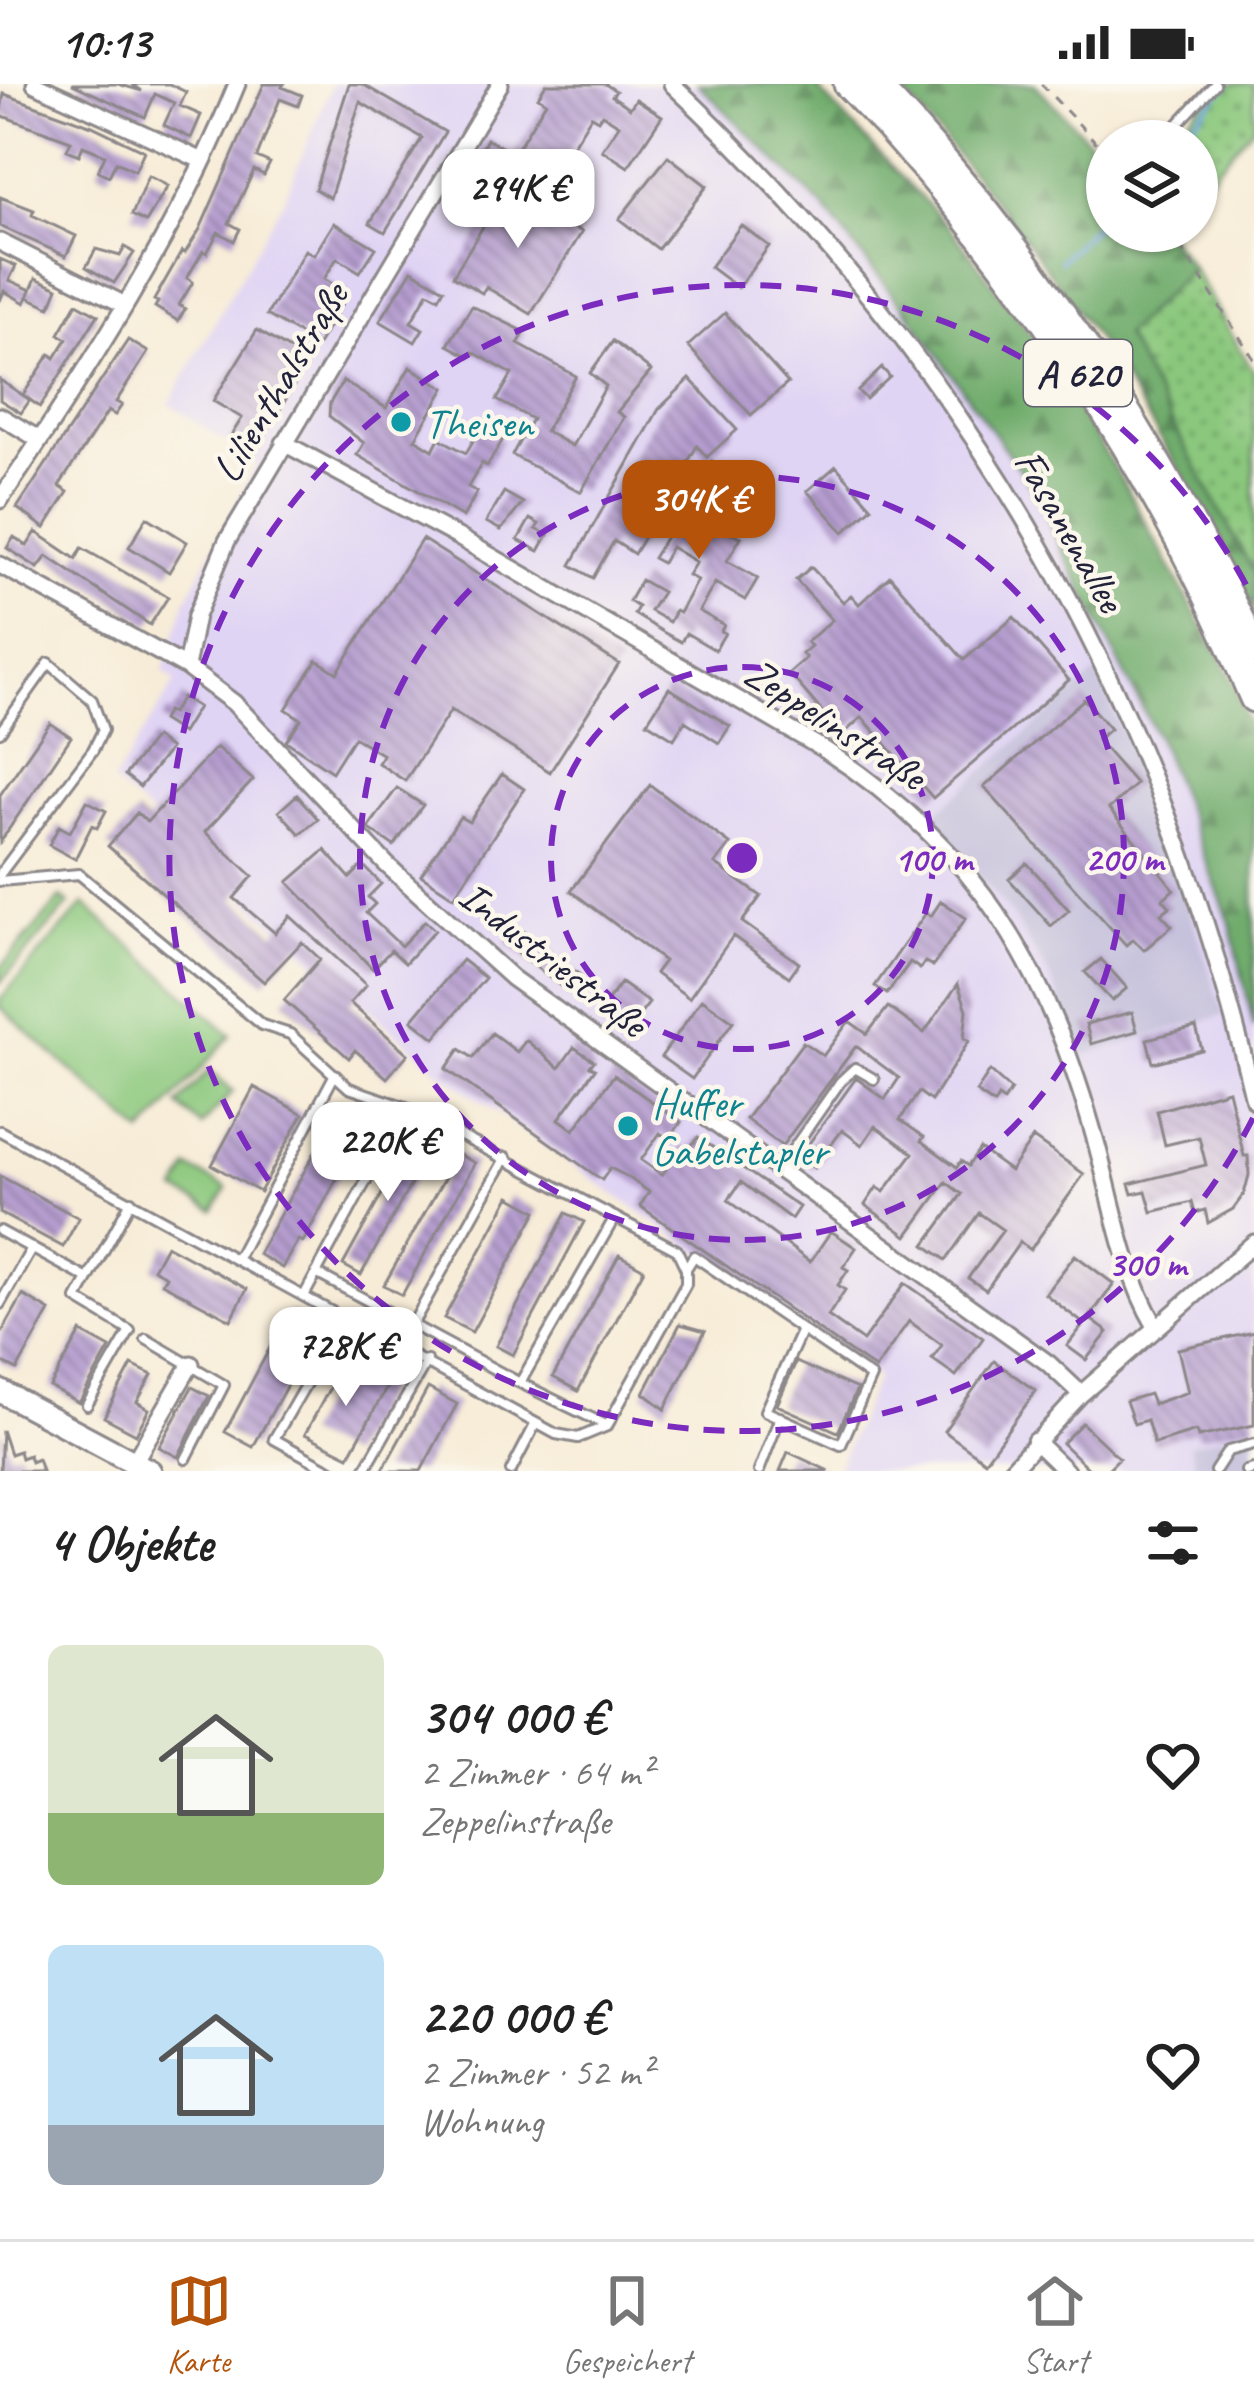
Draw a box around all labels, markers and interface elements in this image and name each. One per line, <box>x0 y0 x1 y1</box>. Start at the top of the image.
text: 10:13 <box>60 14 150 71</box>
map controls <box>1086 120 1218 252</box>
button: layers <box>1086 120 1218 252</box>
pin: 294K € <box>420 149 616 251</box>
text: 294K € <box>469 163 567 212</box>
street label: Lilienthalstraße <box>200 271 362 492</box>
road number: A 620 <box>1024 340 1132 406</box>
place label: Theisen <box>425 397 535 450</box>
marker: Theisen <box>388 409 414 435</box>
street label: Fasanenallee <box>1002 440 1138 623</box>
pin: 304K € <box>601 460 797 562</box>
text: 304K € <box>649 474 749 523</box>
street label: Zeppelinstraße <box>735 646 938 804</box>
text: 100 m <box>894 836 975 882</box>
text: 200 m <box>1085 836 1166 882</box>
centre of rings <box>721 837 763 879</box>
street label: Industriestraße <box>448 869 660 1051</box>
place label: Huffer Gabelstapler <box>652 1077 831 1178</box>
pin: 220K € <box>290 1102 486 1204</box>
marker: Huffer Gabelstapler <box>615 1113 641 1139</box>
text: 220K € <box>338 1116 438 1165</box>
text: 300 m <box>1108 1241 1189 1287</box>
pin: 728K € <box>248 1307 444 1409</box>
text: 728K € <box>296 1321 396 1370</box>
icon: filters <box>1140 1510 1206 1576</box>
text: 4 Objekte <box>48 1511 213 1575</box>
text: 304 000 € <box>420 1684 605 1748</box>
icon: home <box>144 1693 288 1837</box>
icon: heart <box>1140 1732 1206 1798</box>
text: 2 Zimmer · 64 m² <box>420 1748 652 1797</box>
text: Zeppelinstraße <box>420 1797 610 1846</box>
text: 220 000 € <box>420 1984 605 2048</box>
icon: home <box>144 1993 288 2137</box>
icon: heart <box>1140 2032 1206 2098</box>
text: 2 Zimmer · 52 m² <box>420 2048 652 2097</box>
text: Wohnung <box>420 2097 543 2146</box>
tab: Karte <box>166 2268 232 2382</box>
tab: Gespeichert <box>563 2268 691 2382</box>
tab: Start <box>1022 2268 1088 2382</box>

